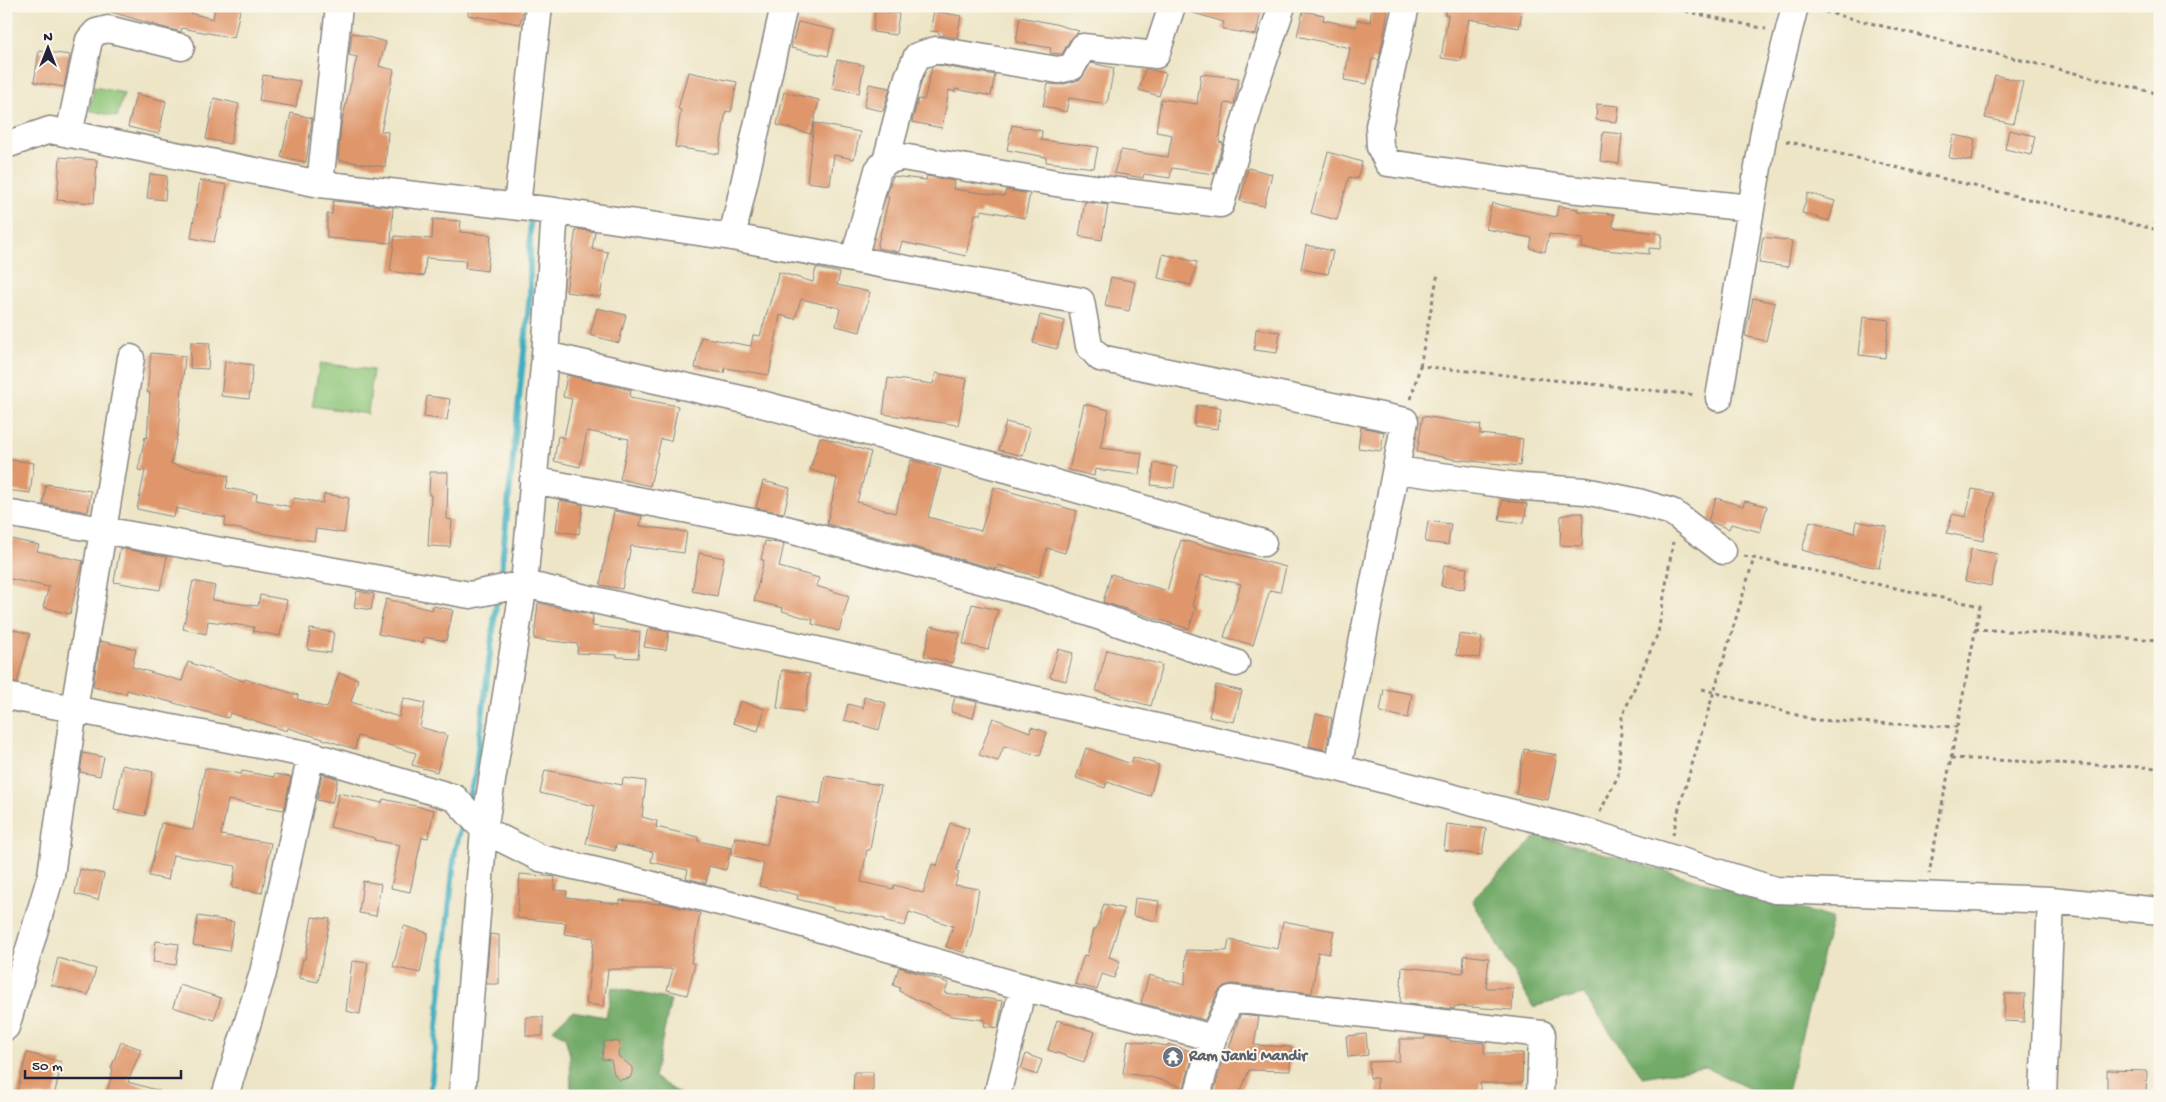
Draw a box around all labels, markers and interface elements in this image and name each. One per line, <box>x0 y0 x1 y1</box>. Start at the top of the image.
north arrow <box>22 22 72 72</box>
text: N <box>43 29 53 46</box>
temple icon: Ram Janki Mandir <box>1161 1045 1185 1069</box>
scale bar <box>25 1047 181 1079</box>
place label: Ram Janki Mandir <box>1188 1048 1309 1067</box>
text: 50 m <box>32 1058 63 1076</box>

